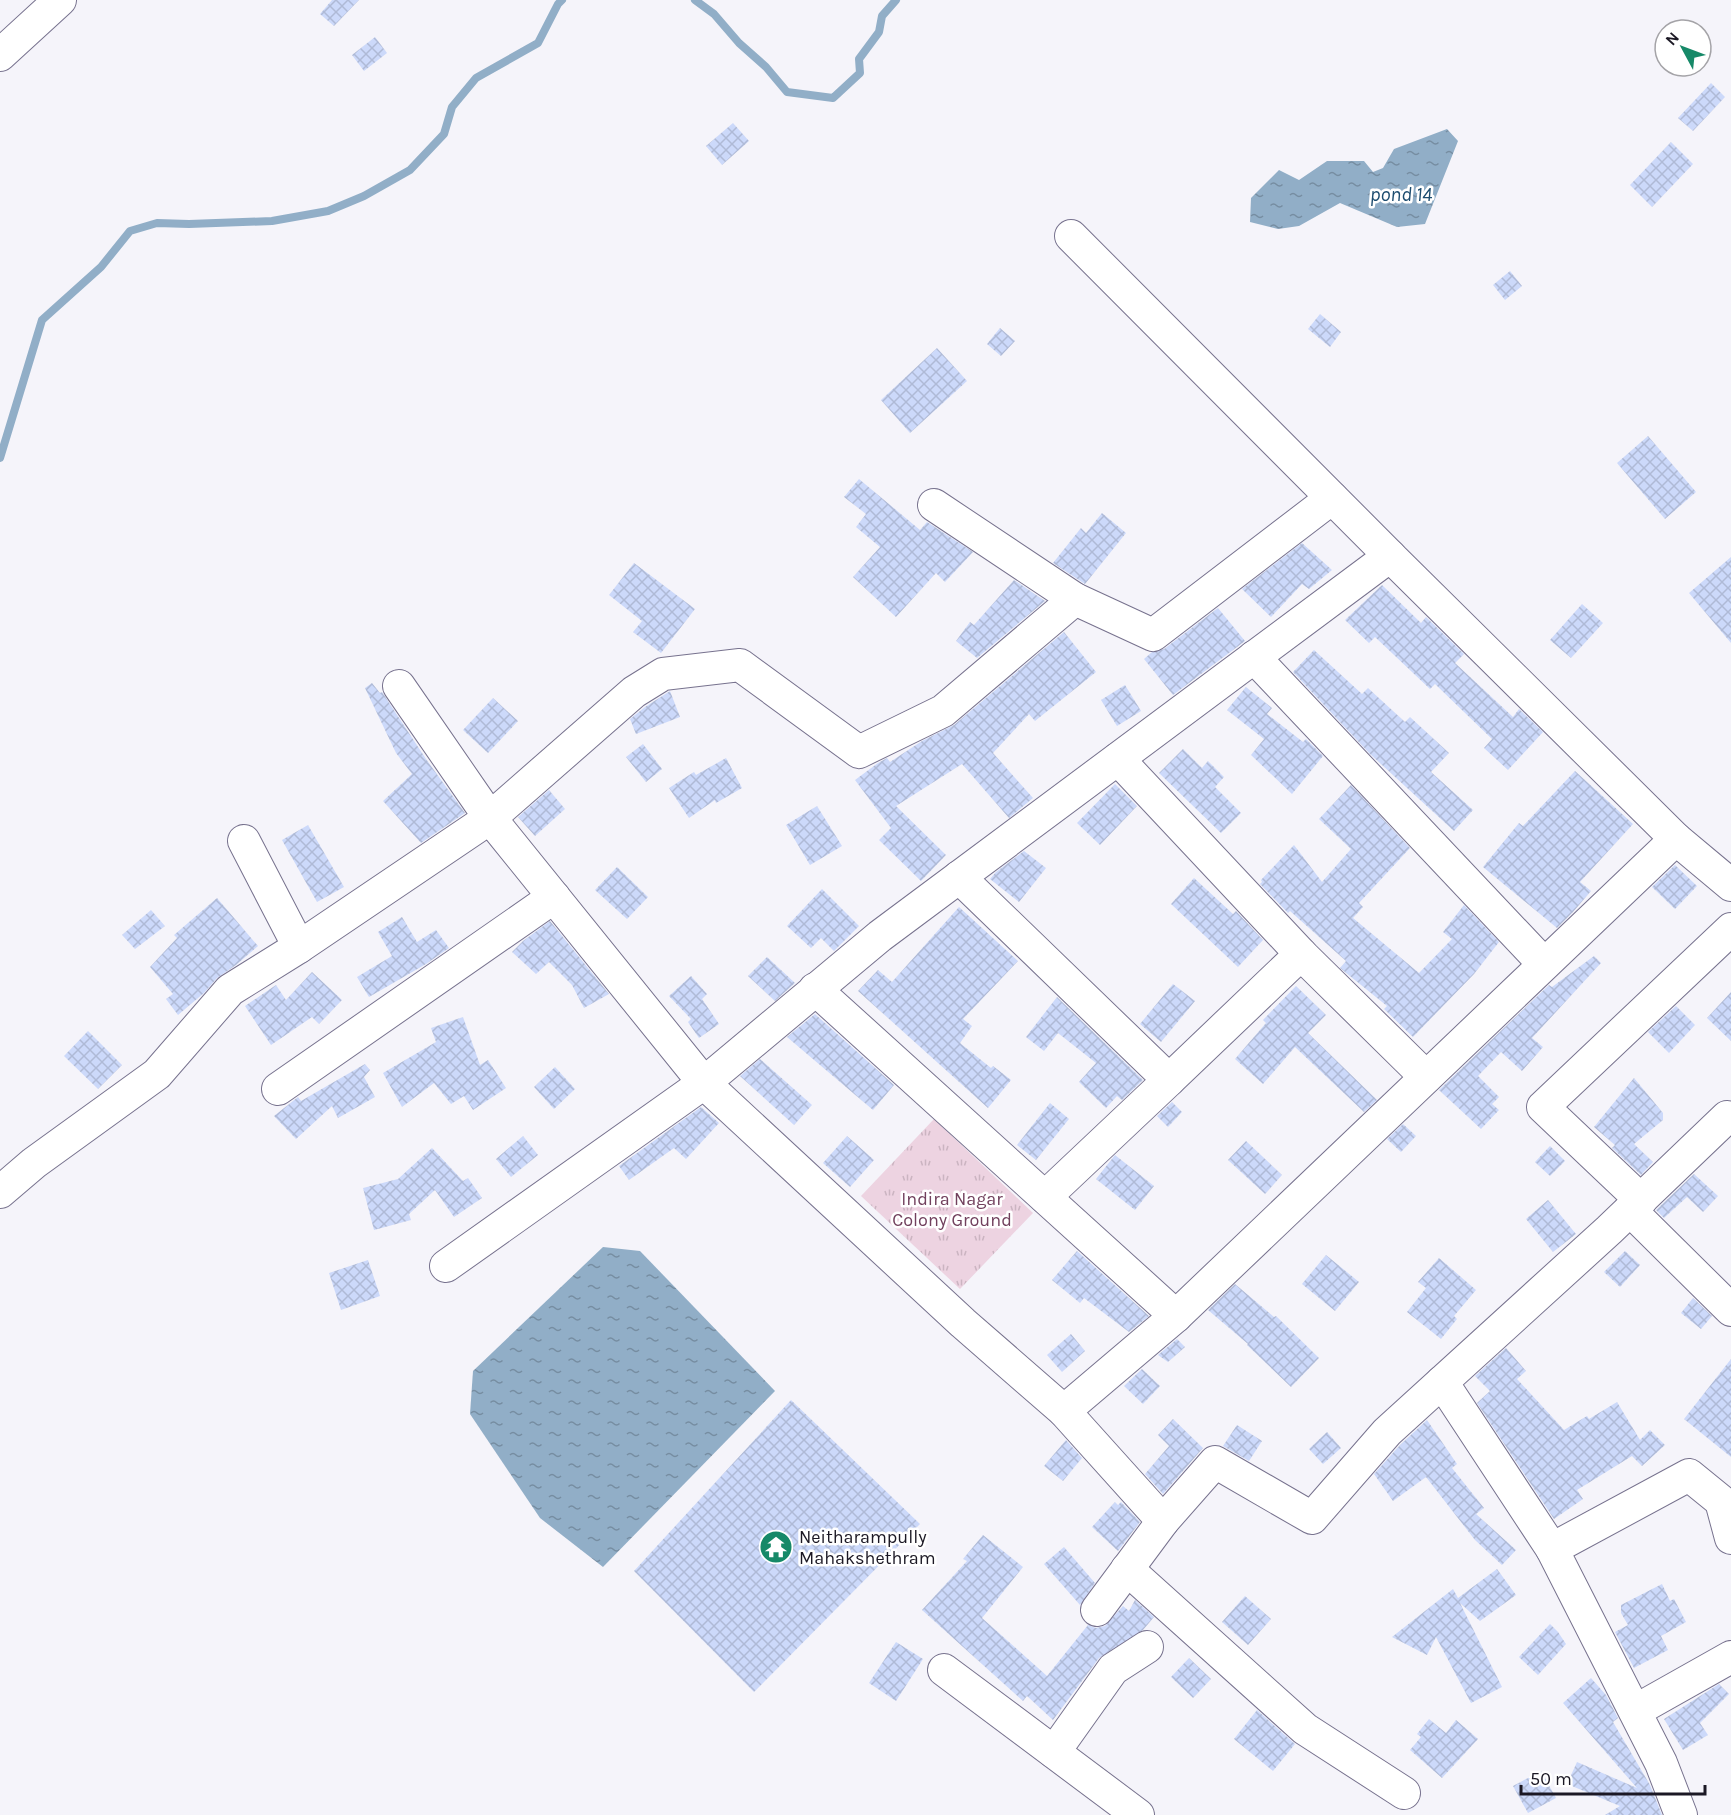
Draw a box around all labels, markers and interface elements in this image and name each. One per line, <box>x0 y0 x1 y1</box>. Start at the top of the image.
north arrow <box>1653 18 1713 78</box>
text: N <box>1661 28 1683 49</box>
water label: pond 14 <box>1370 183 1433 206</box>
park label: Indira Nagar Colony Ground <box>892 1188 1012 1231</box>
place label: Neitharampully Mahakshethram <box>799 1526 936 1569</box>
temple icon: Neitharampully Mahakshethram <box>758 1529 794 1565</box>
scale bar <box>1521 1758 1706 1796</box>
text: 50 m <box>1530 1768 1572 1790</box>

